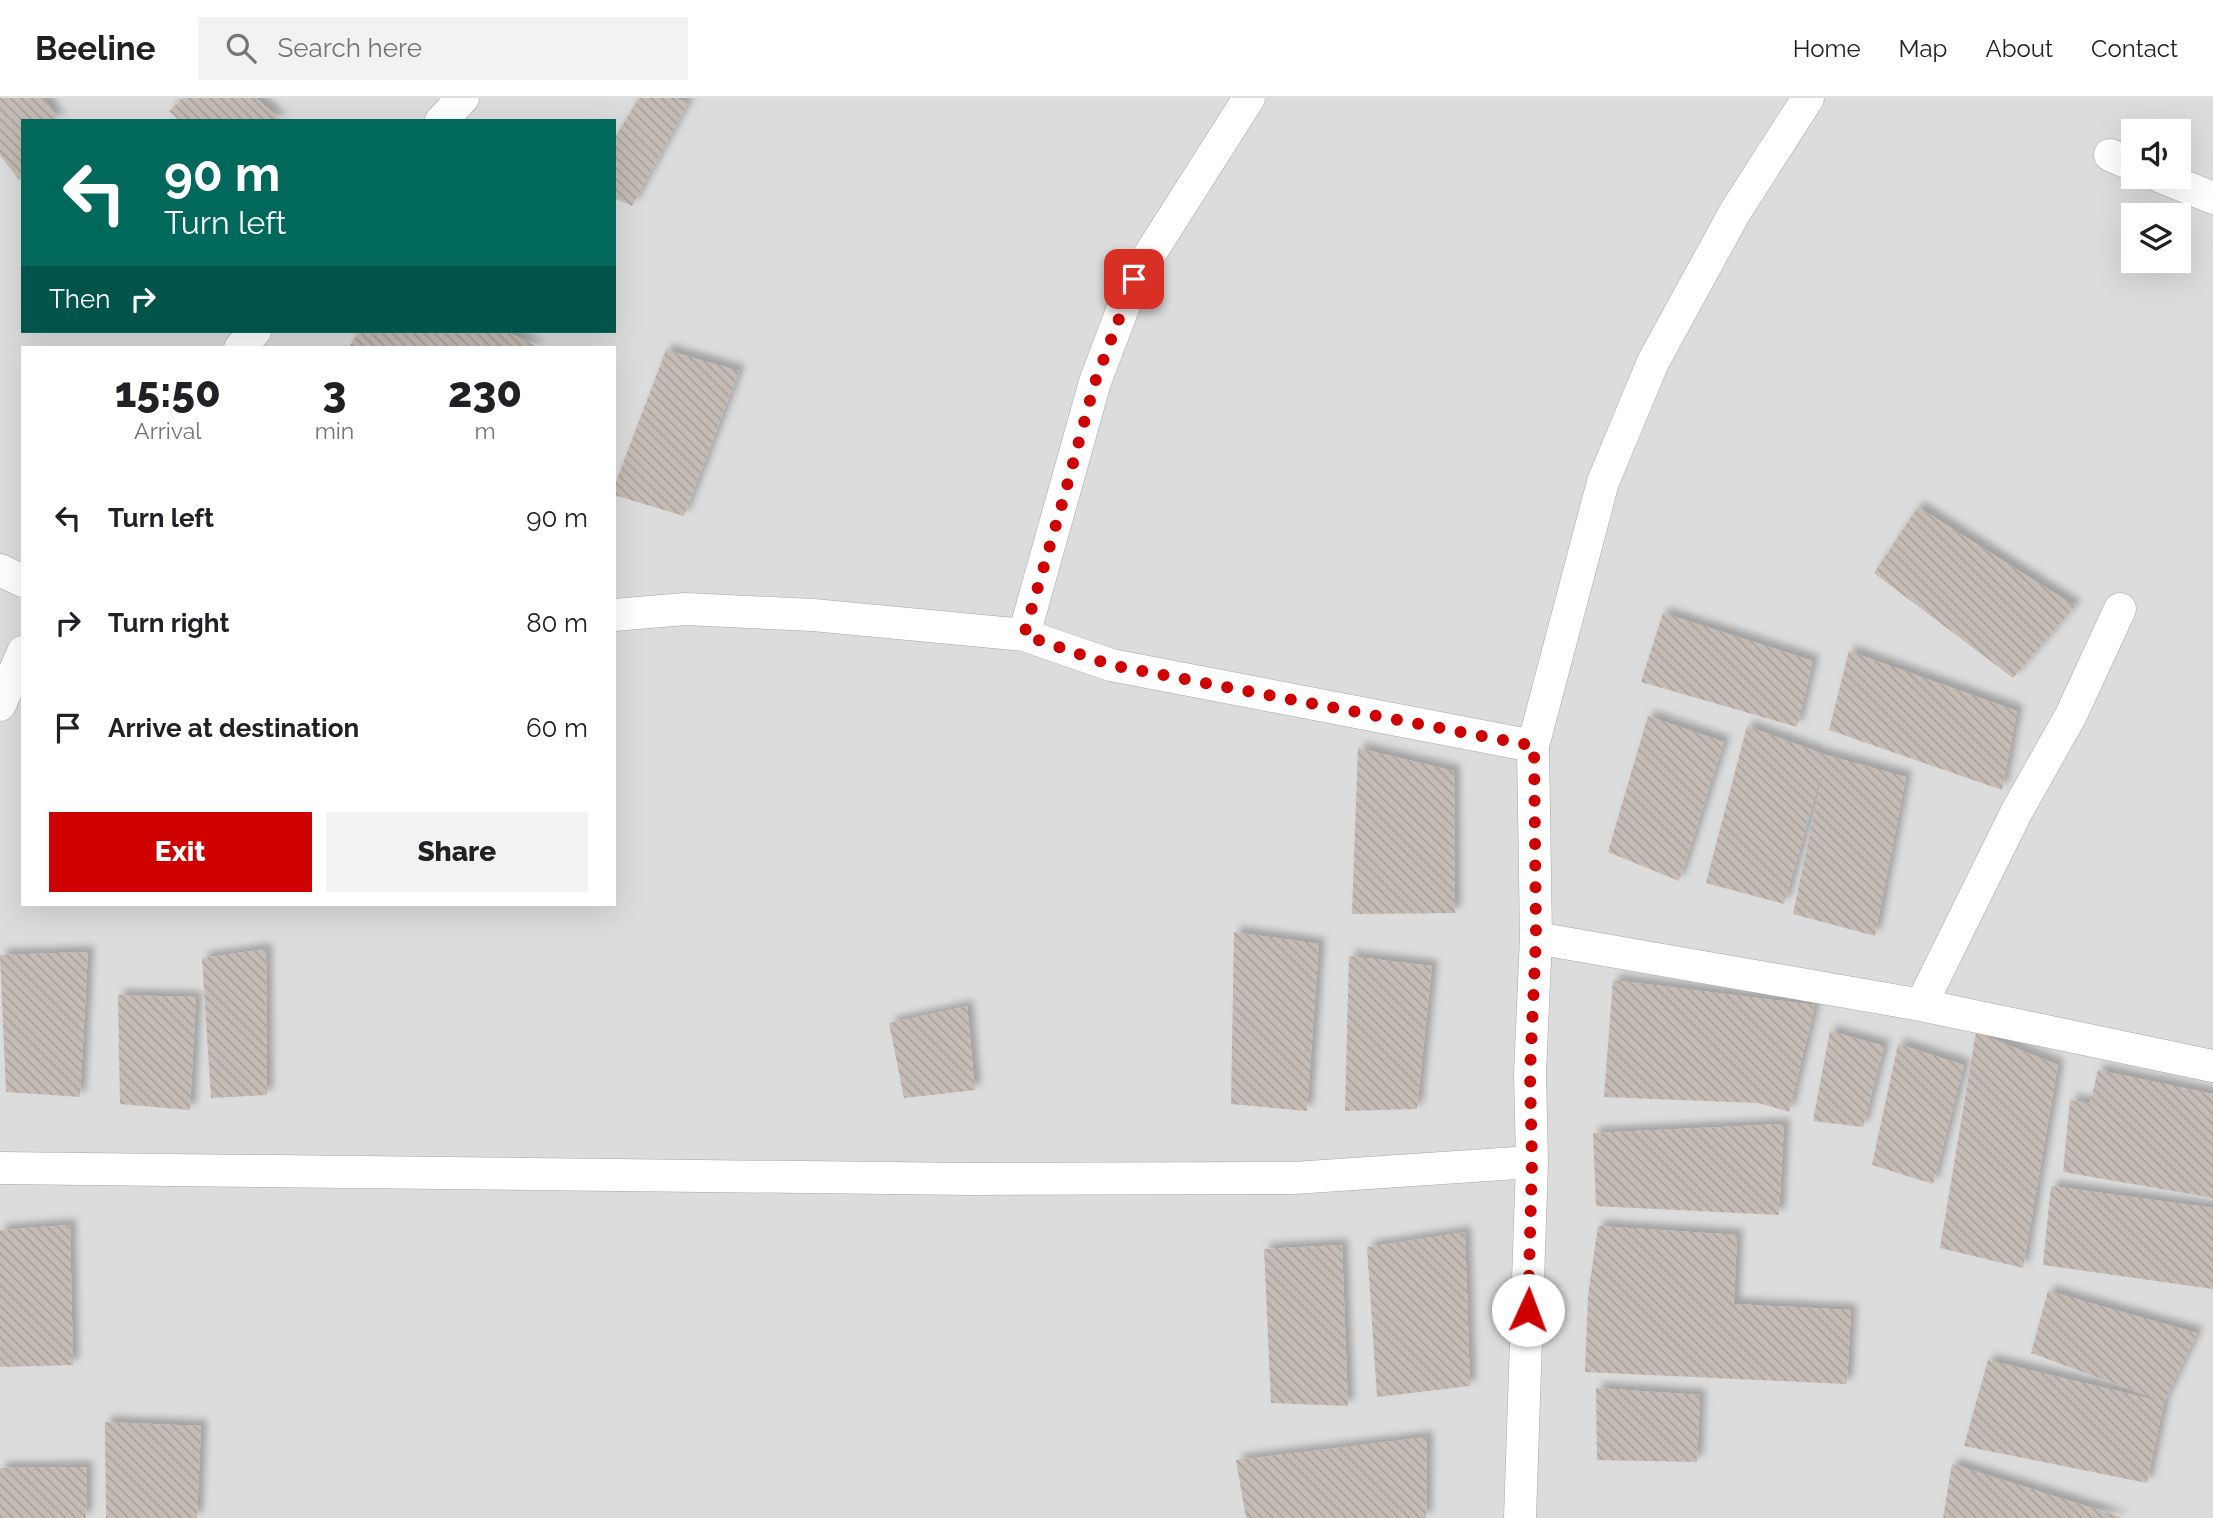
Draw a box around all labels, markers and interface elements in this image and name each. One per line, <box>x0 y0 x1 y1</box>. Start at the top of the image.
search box <box>198 17 688 80</box>
text: Beeline <box>35 29 156 68</box>
icon: search <box>222 29 260 67</box>
text: Search here <box>278 33 422 63</box>
text: Home <box>1793 34 1861 63</box>
text: Map <box>1899 34 1947 63</box>
text: About <box>1985 34 2053 63</box>
text: Contact <box>2091 34 2178 63</box>
map controls <box>2121 119 2191 273</box>
button: sound <box>2121 119 2191 189</box>
text: 90 m <box>164 145 280 202</box>
icon: left <box>49 147 140 238</box>
button: layers <box>2121 203 2191 273</box>
text: Turn left <box>164 204 286 241</box>
pin <box>1104 249 1164 309</box>
icon: arrive <box>1115 260 1153 298</box>
icon: right <box>124 280 162 318</box>
text: Then <box>49 284 110 314</box>
text: 15:50 <box>115 368 221 417</box>
text: 3 <box>322 368 346 417</box>
text: 230 <box>448 368 522 417</box>
text: Arrival <box>134 417 202 444</box>
text: min <box>315 417 354 444</box>
text: m <box>475 417 496 444</box>
icon: left <box>49 499 87 537</box>
text: Turn left <box>108 503 214 533</box>
text: 90 m <box>526 503 588 533</box>
icon: right <box>49 604 87 642</box>
text: Turn right <box>108 608 229 638</box>
text: 80 m <box>526 608 588 638</box>
icon: arrive <box>49 709 87 747</box>
text: Arrive at destination <box>108 713 359 743</box>
text: 60 m <box>526 713 588 743</box>
button: Exit <box>49 812 312 892</box>
button: Share <box>326 812 588 892</box>
position arrow <box>1491 1273 1565 1347</box>

